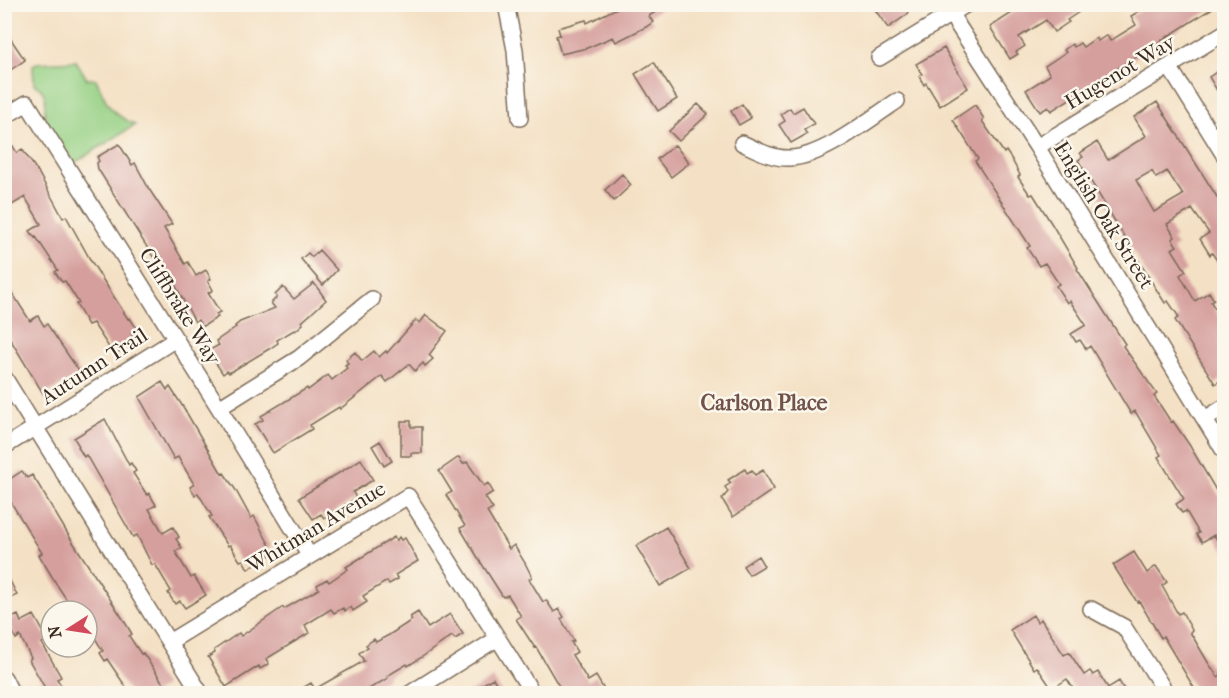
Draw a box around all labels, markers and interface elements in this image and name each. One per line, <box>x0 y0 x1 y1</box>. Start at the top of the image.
street label: Hugenot Way <box>1061 29 1180 114</box>
street label: English Oak Street <box>1049 137 1159 294</box>
street label: Cliffbrake Way <box>135 243 226 370</box>
street label: Autumn Trail <box>35 323 152 410</box>
district label: Carlson Place <box>700 390 828 416</box>
street label: Whitman Avenue <box>241 476 390 578</box>
north arrow <box>39 599 99 659</box>
text: N <box>44 623 65 640</box>

